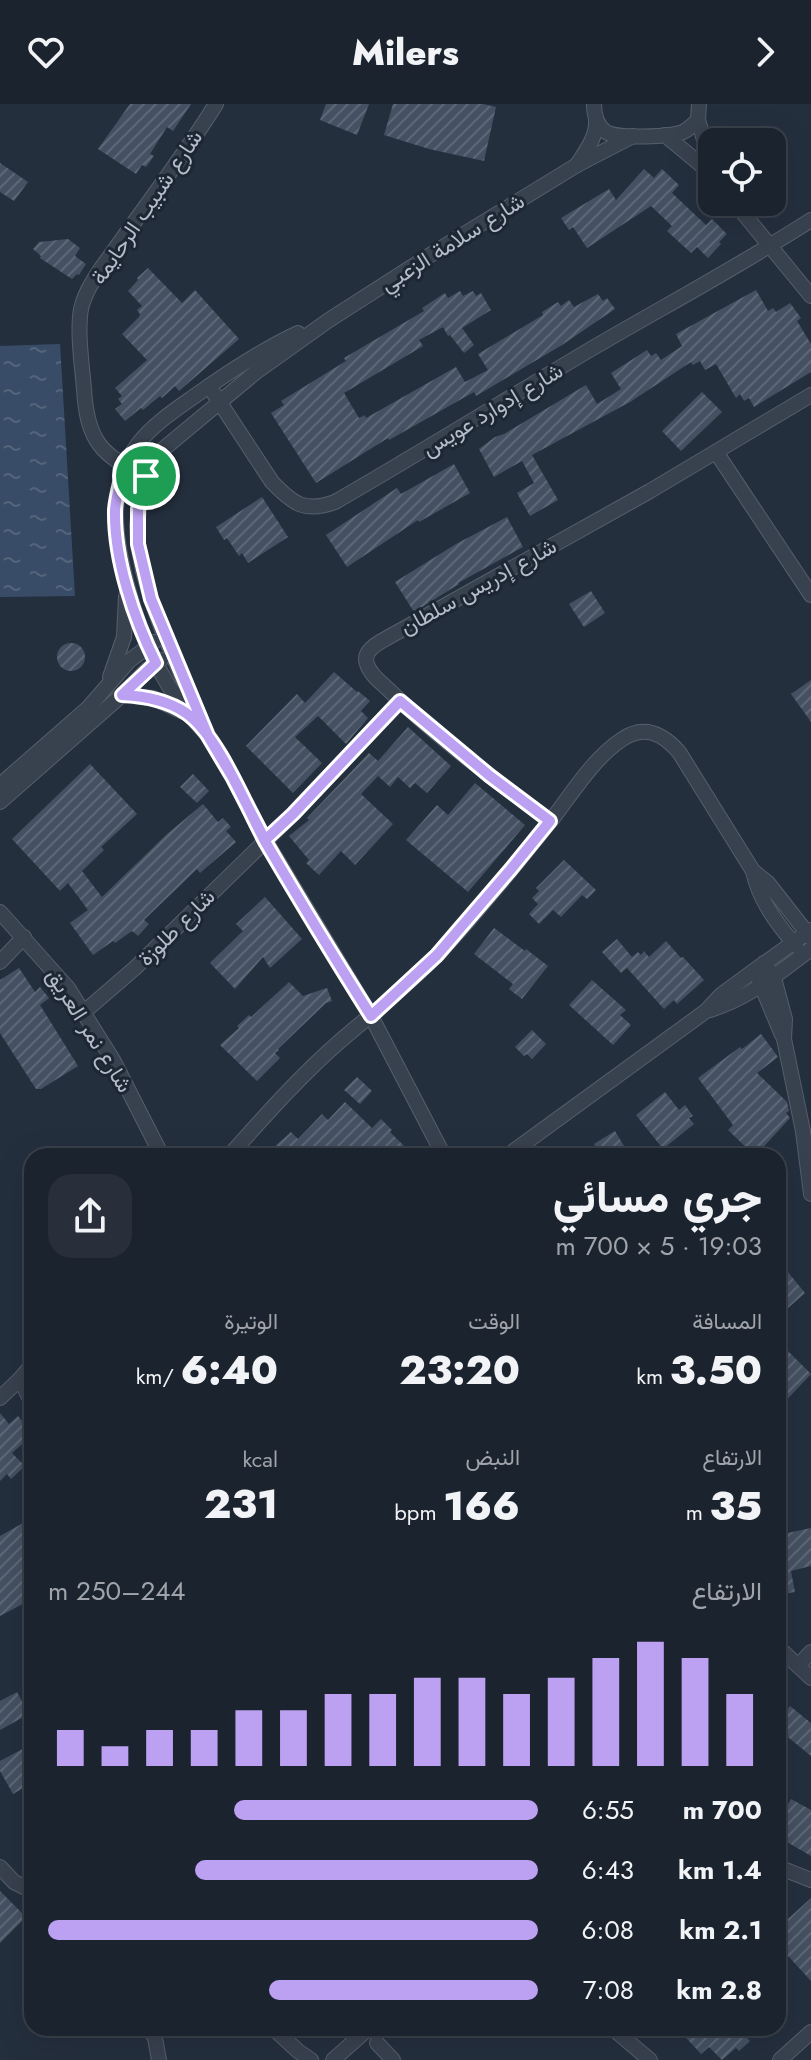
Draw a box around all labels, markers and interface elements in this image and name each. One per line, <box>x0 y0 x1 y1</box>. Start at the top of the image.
text: Milers <box>352 26 459 78</box>
icon: heart <box>24 30 68 74</box>
icon: forward <box>743 30 787 74</box>
street label: شارع شبيب الرحايمة <box>82 123 210 291</box>
map controls <box>698 128 786 216</box>
button: locate <box>698 128 786 216</box>
street label: شارع سلامة الزعبي <box>374 185 532 302</box>
street label: شارع إدوارد عويس <box>415 354 569 464</box>
pin <box>112 442 180 510</box>
icon: arrive <box>124 454 168 498</box>
street label: شارع إدريس سلطان <box>394 530 562 642</box>
street label: شارع طلوزة <box>130 881 222 973</box>
street label: شارع نمر العريق <box>39 962 141 1098</box>
text: جري مسائي <box>553 1165 762 1229</box>
button: share <box>48 1174 132 1258</box>
text: 19:03 · 5 × 700 m <box>556 1227 762 1265</box>
text: الوتيرة <box>224 1305 278 1337</box>
text: الوقت <box>468 1305 520 1337</box>
text: المسافة <box>692 1305 762 1337</box>
text: 6:40 <box>180 1341 278 1399</box>
text: 23:20 <box>399 1341 520 1399</box>
text: 3.50 <box>670 1341 762 1399</box>
text: /km <box>136 1360 180 1392</box>
text: km <box>636 1360 670 1392</box>
text: النبض <box>466 1441 520 1473</box>
text: الارتفاع <box>702 1441 762 1473</box>
text: kcal <box>242 1443 278 1475</box>
text: 231 <box>204 1475 278 1533</box>
text: 166 <box>443 1477 520 1535</box>
text: 35 <box>710 1477 762 1535</box>
text: bpm <box>394 1496 443 1528</box>
text: m <box>686 1496 710 1528</box>
text: 244–250 m <box>48 1572 186 1610</box>
text: الارتفاع <box>691 1572 762 1610</box>
text: 6:55 <box>582 1791 634 1829</box>
text: 700 m <box>683 1791 762 1829</box>
text: 6:43 <box>582 1851 634 1889</box>
text: 1.4 km <box>678 1851 762 1889</box>
text: 6:08 <box>581 1911 634 1949</box>
text: 2.1 km <box>679 1911 762 1949</box>
text: 7:08 <box>583 1971 634 2009</box>
text: 2.8 km <box>676 1971 762 2009</box>

